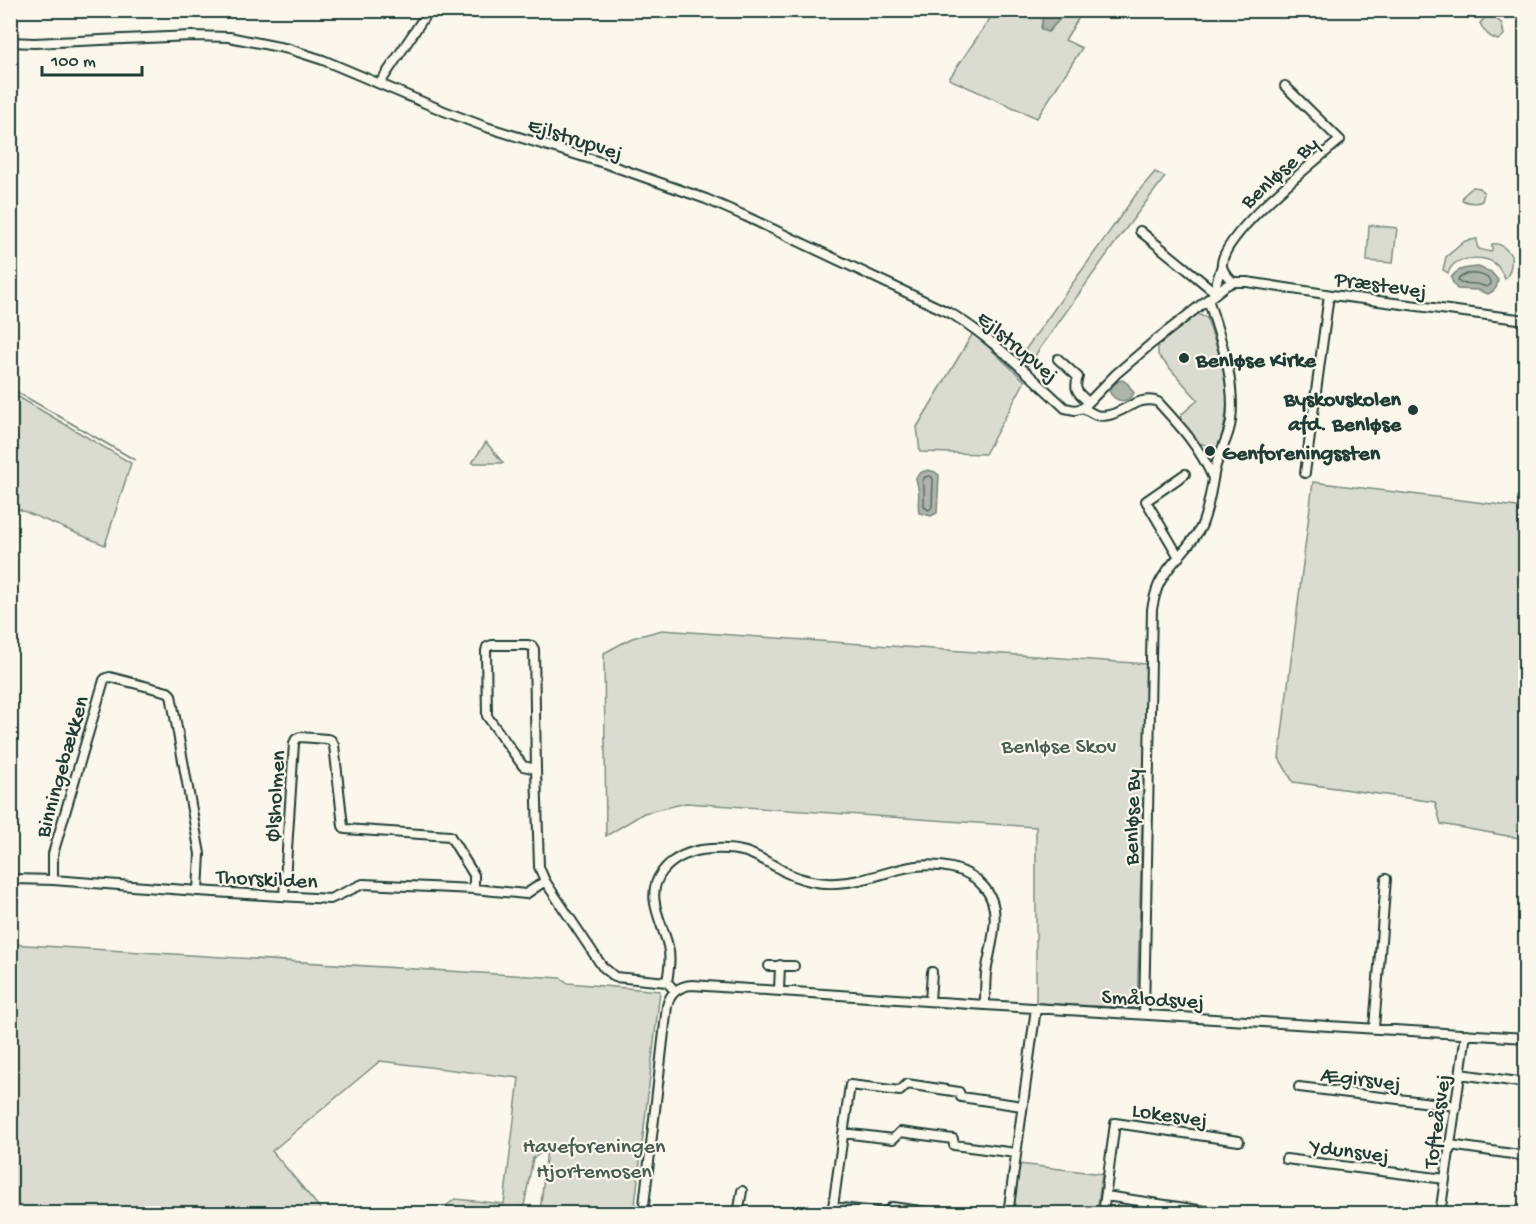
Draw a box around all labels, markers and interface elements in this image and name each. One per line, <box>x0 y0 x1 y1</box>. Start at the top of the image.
scale bar <box>42 39 142 77</box>
text: 100 m <box>50 52 96 73</box>
street label: Ejlstrupvej <box>524 113 626 168</box>
street label: Benløse By <box>1236 132 1325 216</box>
street label: Præstevej <box>1332 267 1428 306</box>
street label: Ejlstrupvej <box>970 306 1062 390</box>
place label: Benløse Kirke <box>1195 349 1316 375</box>
marker: Benløse Kirke <box>1177 351 1191 365</box>
place label: Byskovskolen afd. Benløse <box>1283 388 1402 439</box>
marker: Byskovskolen afd. Benløse <box>1406 403 1420 417</box>
place label: Genforeningssten <box>1222 442 1381 468</box>
marker: Genforeningssten <box>1203 444 1217 458</box>
street label: Binningebækken <box>31 693 97 842</box>
park label: Benløse Skov <box>1000 735 1117 761</box>
street label: Ølsholmen <box>261 749 293 843</box>
street label: Benløse By <box>1120 769 1148 866</box>
street label: Thorskilden <box>213 865 319 897</box>
street label: Smålodsvej <box>1101 985 1205 1017</box>
street label: Ægirsvej <box>1319 1063 1402 1099</box>
street label: Tofteåsvej <box>1419 1073 1458 1172</box>
street label: Lokesvej <box>1130 1099 1209 1135</box>
park label: Haveforeningen Hjortemosen <box>522 1135 666 1186</box>
street label: Ydunsvej <box>1307 1135 1391 1171</box>

